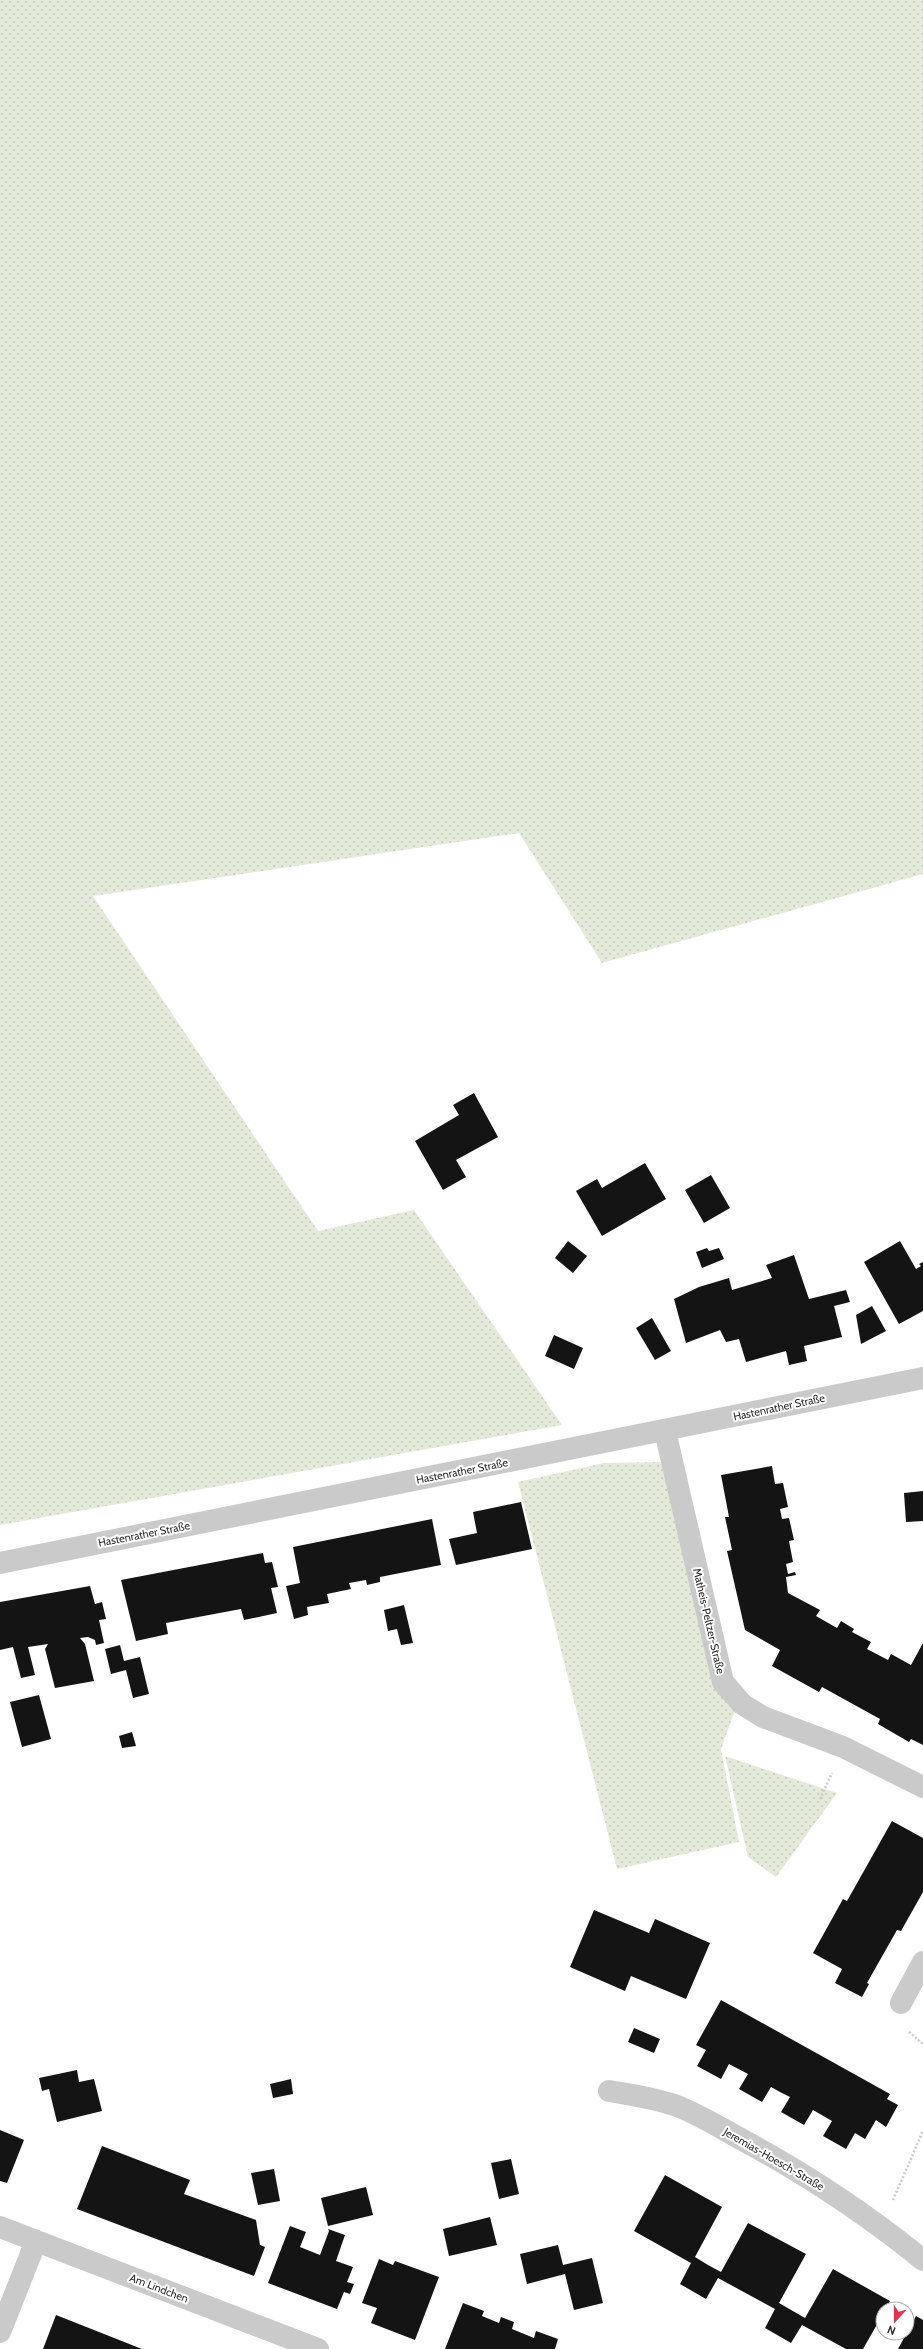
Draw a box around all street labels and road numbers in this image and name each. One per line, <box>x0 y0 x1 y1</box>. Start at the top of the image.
street label: Hastenrather Straße <box>732 1390 826 1424</box>
street label: Hastenrather Straße <box>415 1455 510 1487</box>
street label: Hastenrather Straße <box>97 1518 192 1550</box>
street label: Matheis-Peltzer-Straße <box>690 1567 728 1676</box>
street label: Jeremias-Hoesch-Straße <box>720 2124 827 2194</box>
street label: Am Lindchen <box>128 2270 190 2306</box>

